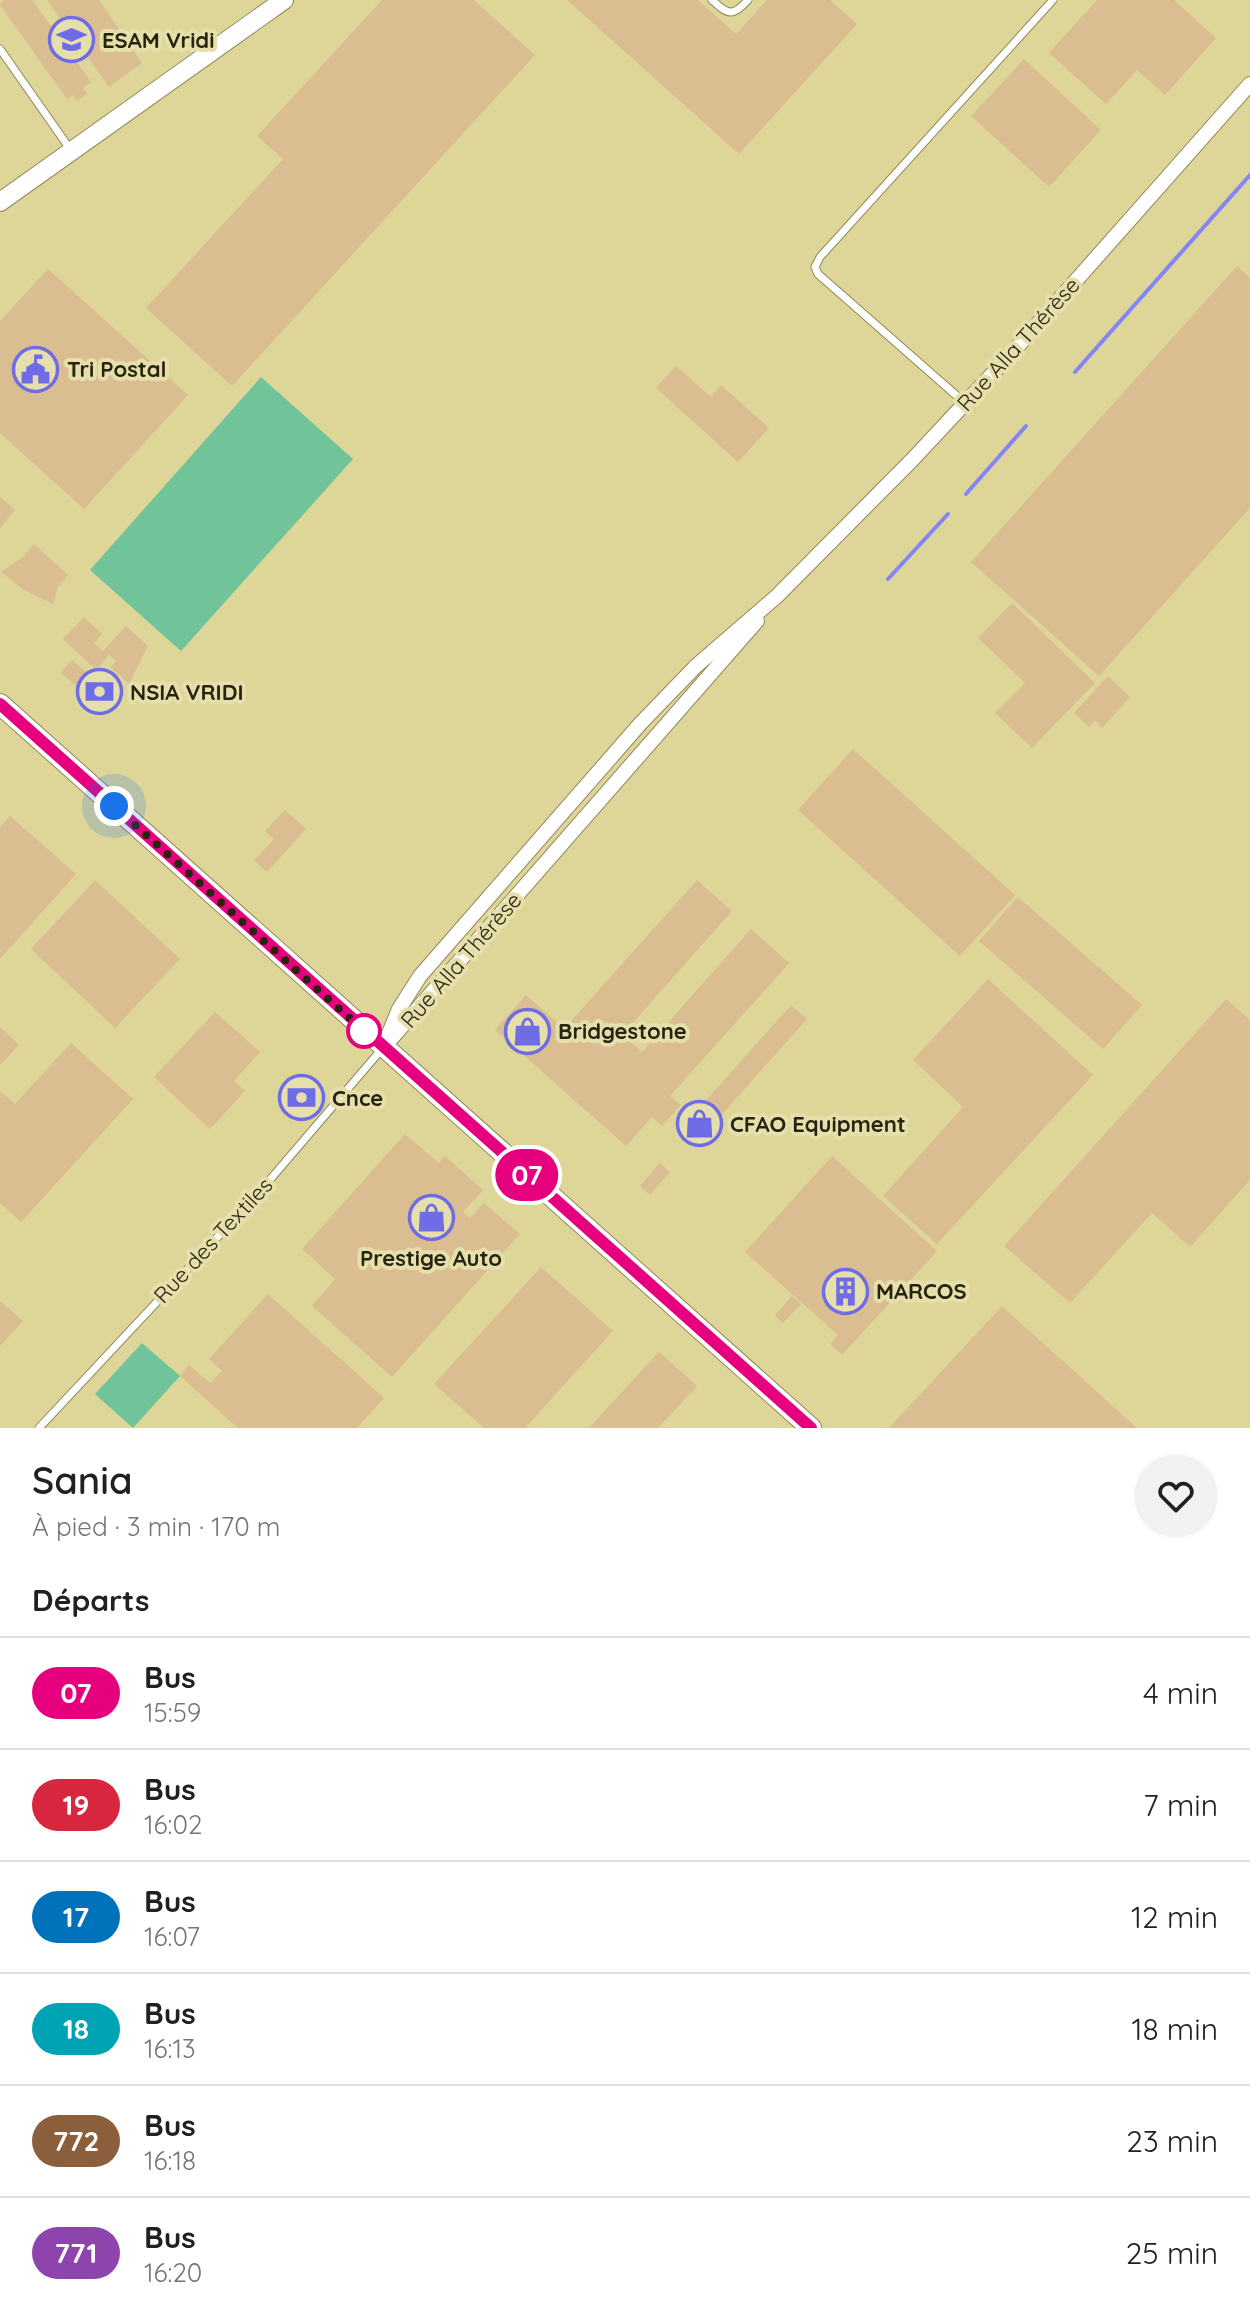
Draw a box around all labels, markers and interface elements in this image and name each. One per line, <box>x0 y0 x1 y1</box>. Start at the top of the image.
school or university icon: ESAM Vridi <box>47 16 95 64</box>
place label: ESAM Vridi <box>102 26 214 54</box>
street label: Rue Alla Thérèse <box>951 271 1085 417</box>
public building icon: Tri Postal <box>12 345 60 393</box>
place label: Tri Postal <box>67 355 166 383</box>
bank icon: NSIA VRIDI <box>75 668 123 716</box>
place label: NSIA VRIDI <box>130 678 243 706</box>
your location <box>94 786 134 826</box>
street label: Rue Alla Thérèse <box>394 886 528 1034</box>
shop icon: Bridgestone <box>503 1007 551 1055</box>
unlabelled marker <box>347 1014 381 1048</box>
place label: Bridgestone <box>558 1017 687 1045</box>
bank icon: Cnce <box>277 1074 325 1122</box>
place label: Cnce <box>332 1084 383 1112</box>
shop icon: CFAO Equipment <box>675 1100 723 1148</box>
place label: CFAO Equipment <box>730 1110 906 1138</box>
line badge: 07 <box>491 1149 563 1201</box>
text: 07 <box>511 1157 543 1192</box>
street label: Rue des Textiles <box>148 1171 278 1309</box>
shop icon: Prestige Auto <box>407 1193 455 1241</box>
place label: Prestige Auto <box>360 1244 502 1272</box>
building icon: MARCOS <box>821 1267 869 1315</box>
place label: MARCOS <box>876 1277 967 1305</box>
button: heart <box>1134 1454 1218 1538</box>
text: Sania <box>32 1456 133 1504</box>
text: À pied · 3 min · 170 m <box>32 1510 280 1543</box>
text: Départs <box>32 1581 149 1619</box>
text: Bus <box>144 1658 196 1696</box>
text: 4 min <box>1143 1674 1218 1712</box>
text: 07 <box>60 1675 92 1710</box>
text: 15:59 <box>144 1696 201 1729</box>
text: Bus <box>144 1770 196 1808</box>
text: 7 min <box>1143 1786 1218 1824</box>
text: 19 <box>63 1787 89 1822</box>
text: 16:02 <box>144 1808 202 1841</box>
text: Bus <box>144 1882 196 1920</box>
text: 12 min <box>1131 1898 1218 1936</box>
text: 17 <box>63 1899 89 1934</box>
text: 16:07 <box>144 1920 200 1953</box>
text: Bus <box>144 1994 196 2032</box>
text: 18 min <box>1131 2010 1218 2048</box>
text: 18 <box>63 2011 89 2046</box>
text: 16:13 <box>144 2032 196 2065</box>
text: Bus <box>144 2106 196 2144</box>
text: 23 min <box>1126 2122 1218 2160</box>
text: 772 <box>53 2123 99 2158</box>
text: 16:18 <box>144 2144 196 2177</box>
text: Bus <box>144 2218 196 2256</box>
text: 25 min <box>1126 2234 1218 2272</box>
text: 771 <box>55 2235 97 2270</box>
text: 16:20 <box>144 2256 202 2289</box>

